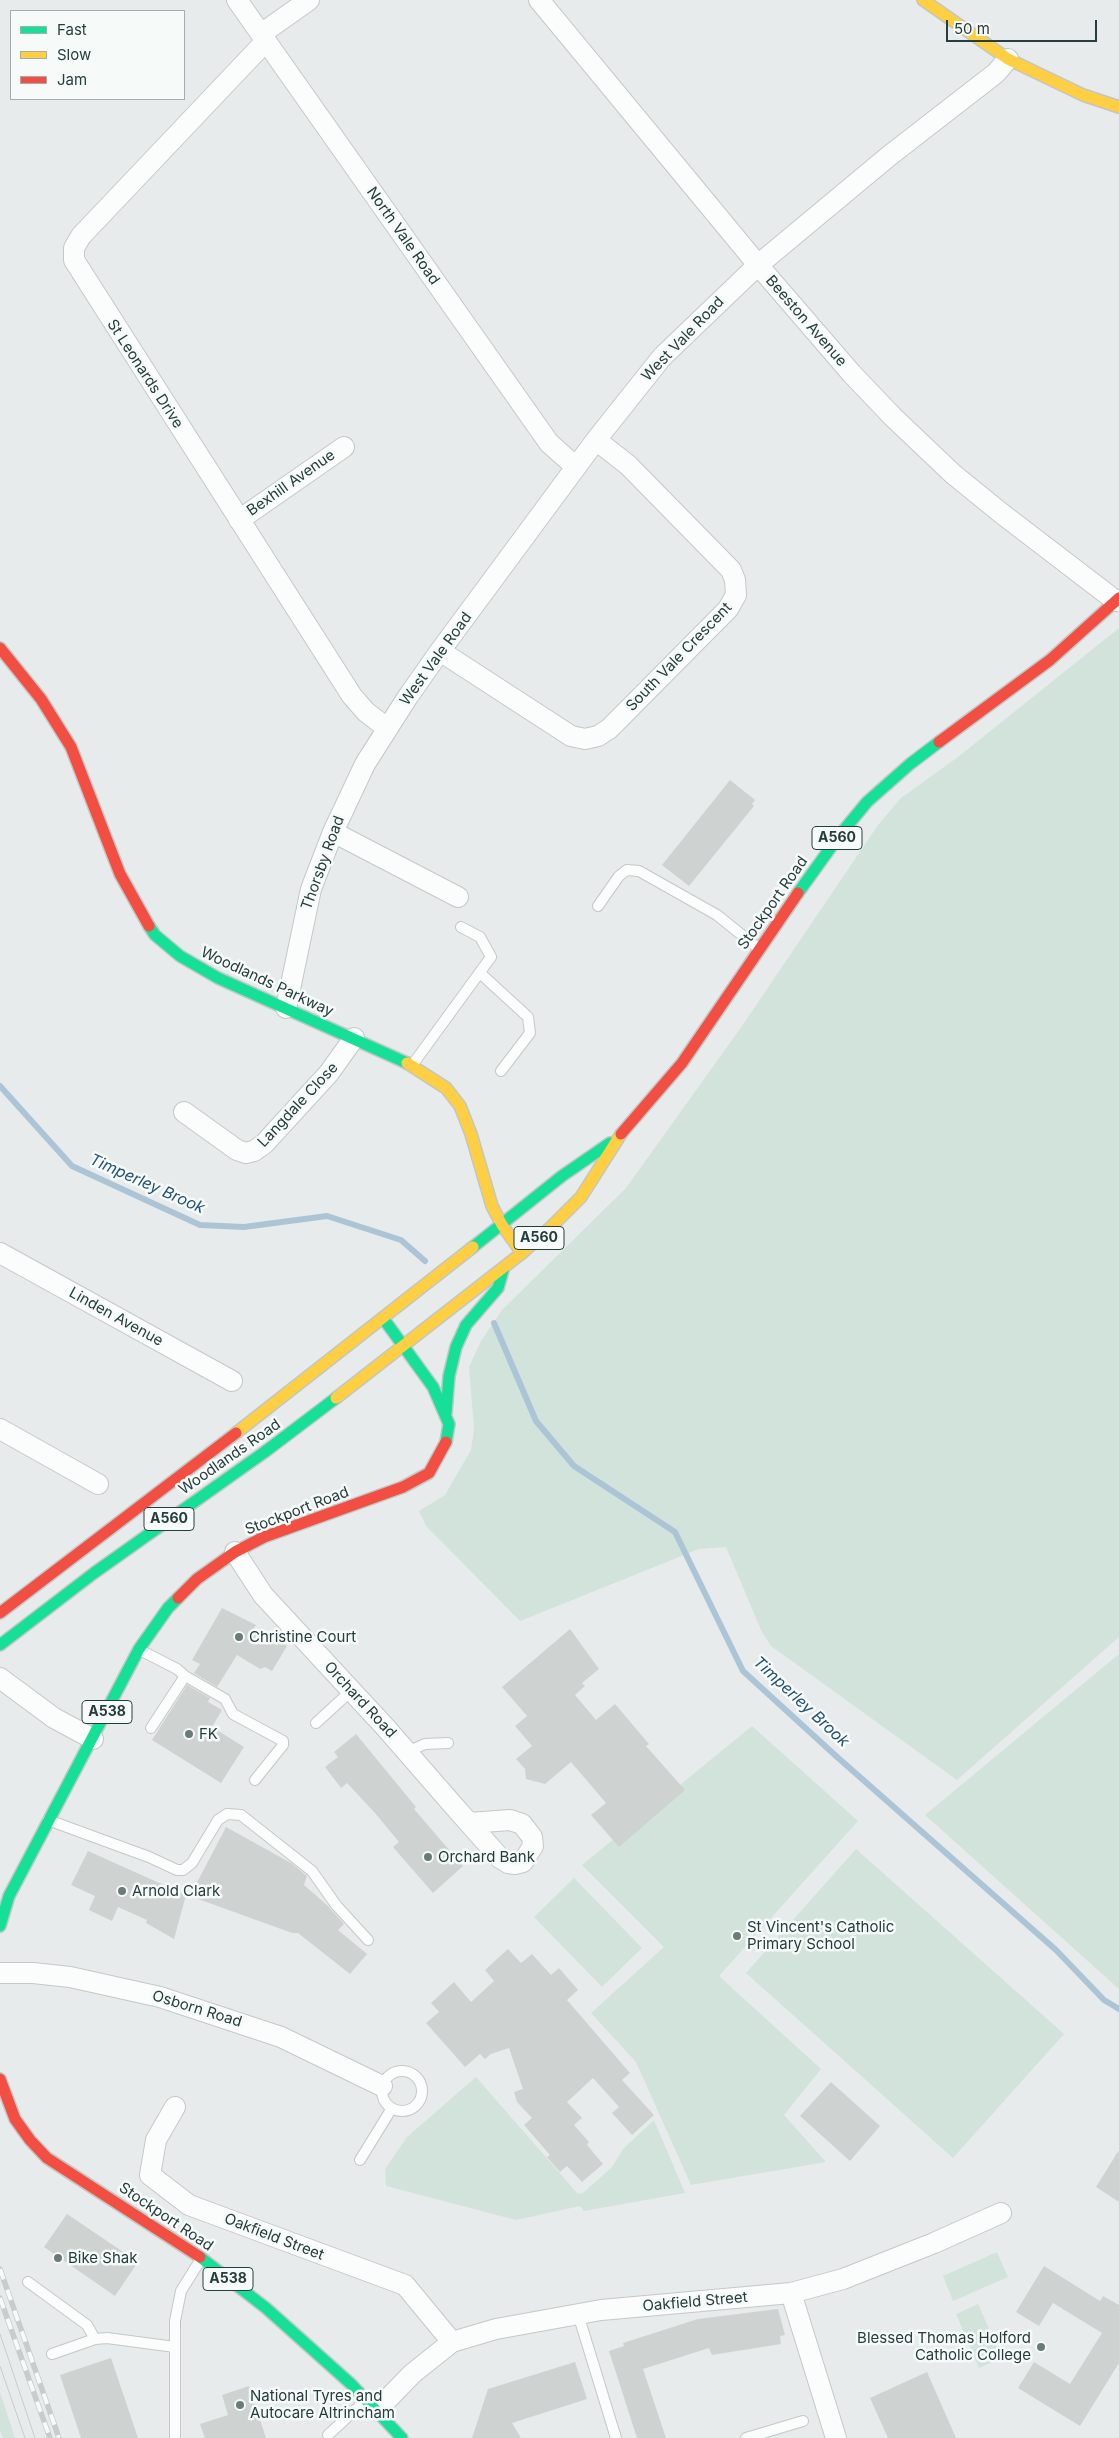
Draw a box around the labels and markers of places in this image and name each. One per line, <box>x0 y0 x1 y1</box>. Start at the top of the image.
place label: Christine Court <box>249 1628 356 1646</box>
marker: Christine Court <box>233 1631 245 1643</box>
place label: FK <box>199 1725 218 1743</box>
marker: FK <box>183 1728 195 1740</box>
place label: Orchard Bank <box>438 1848 535 1866</box>
marker: Orchard Bank <box>422 1851 434 1863</box>
place label: Arnold Clark <box>132 1882 220 1900</box>
marker: Arnold Clark <box>116 1885 128 1897</box>
place label: St Vincent's Catholic Primary School <box>747 1918 894 1953</box>
marker: St Vincent's Catholic Primary School <box>731 1930 743 1942</box>
place label: Bike Shak <box>68 2249 137 2267</box>
marker: Bike Shak <box>52 2252 64 2264</box>
place label: Blessed Thomas Holford Catholic College <box>857 2329 1031 2364</box>
marker: Blessed Thomas Holford Catholic College <box>1035 2341 1047 2353</box>
place label: National Tyres and Autocare Altrincham <box>250 2387 395 2422</box>
marker: National Tyres and Autocare Altrincham <box>234 2399 246 2411</box>

